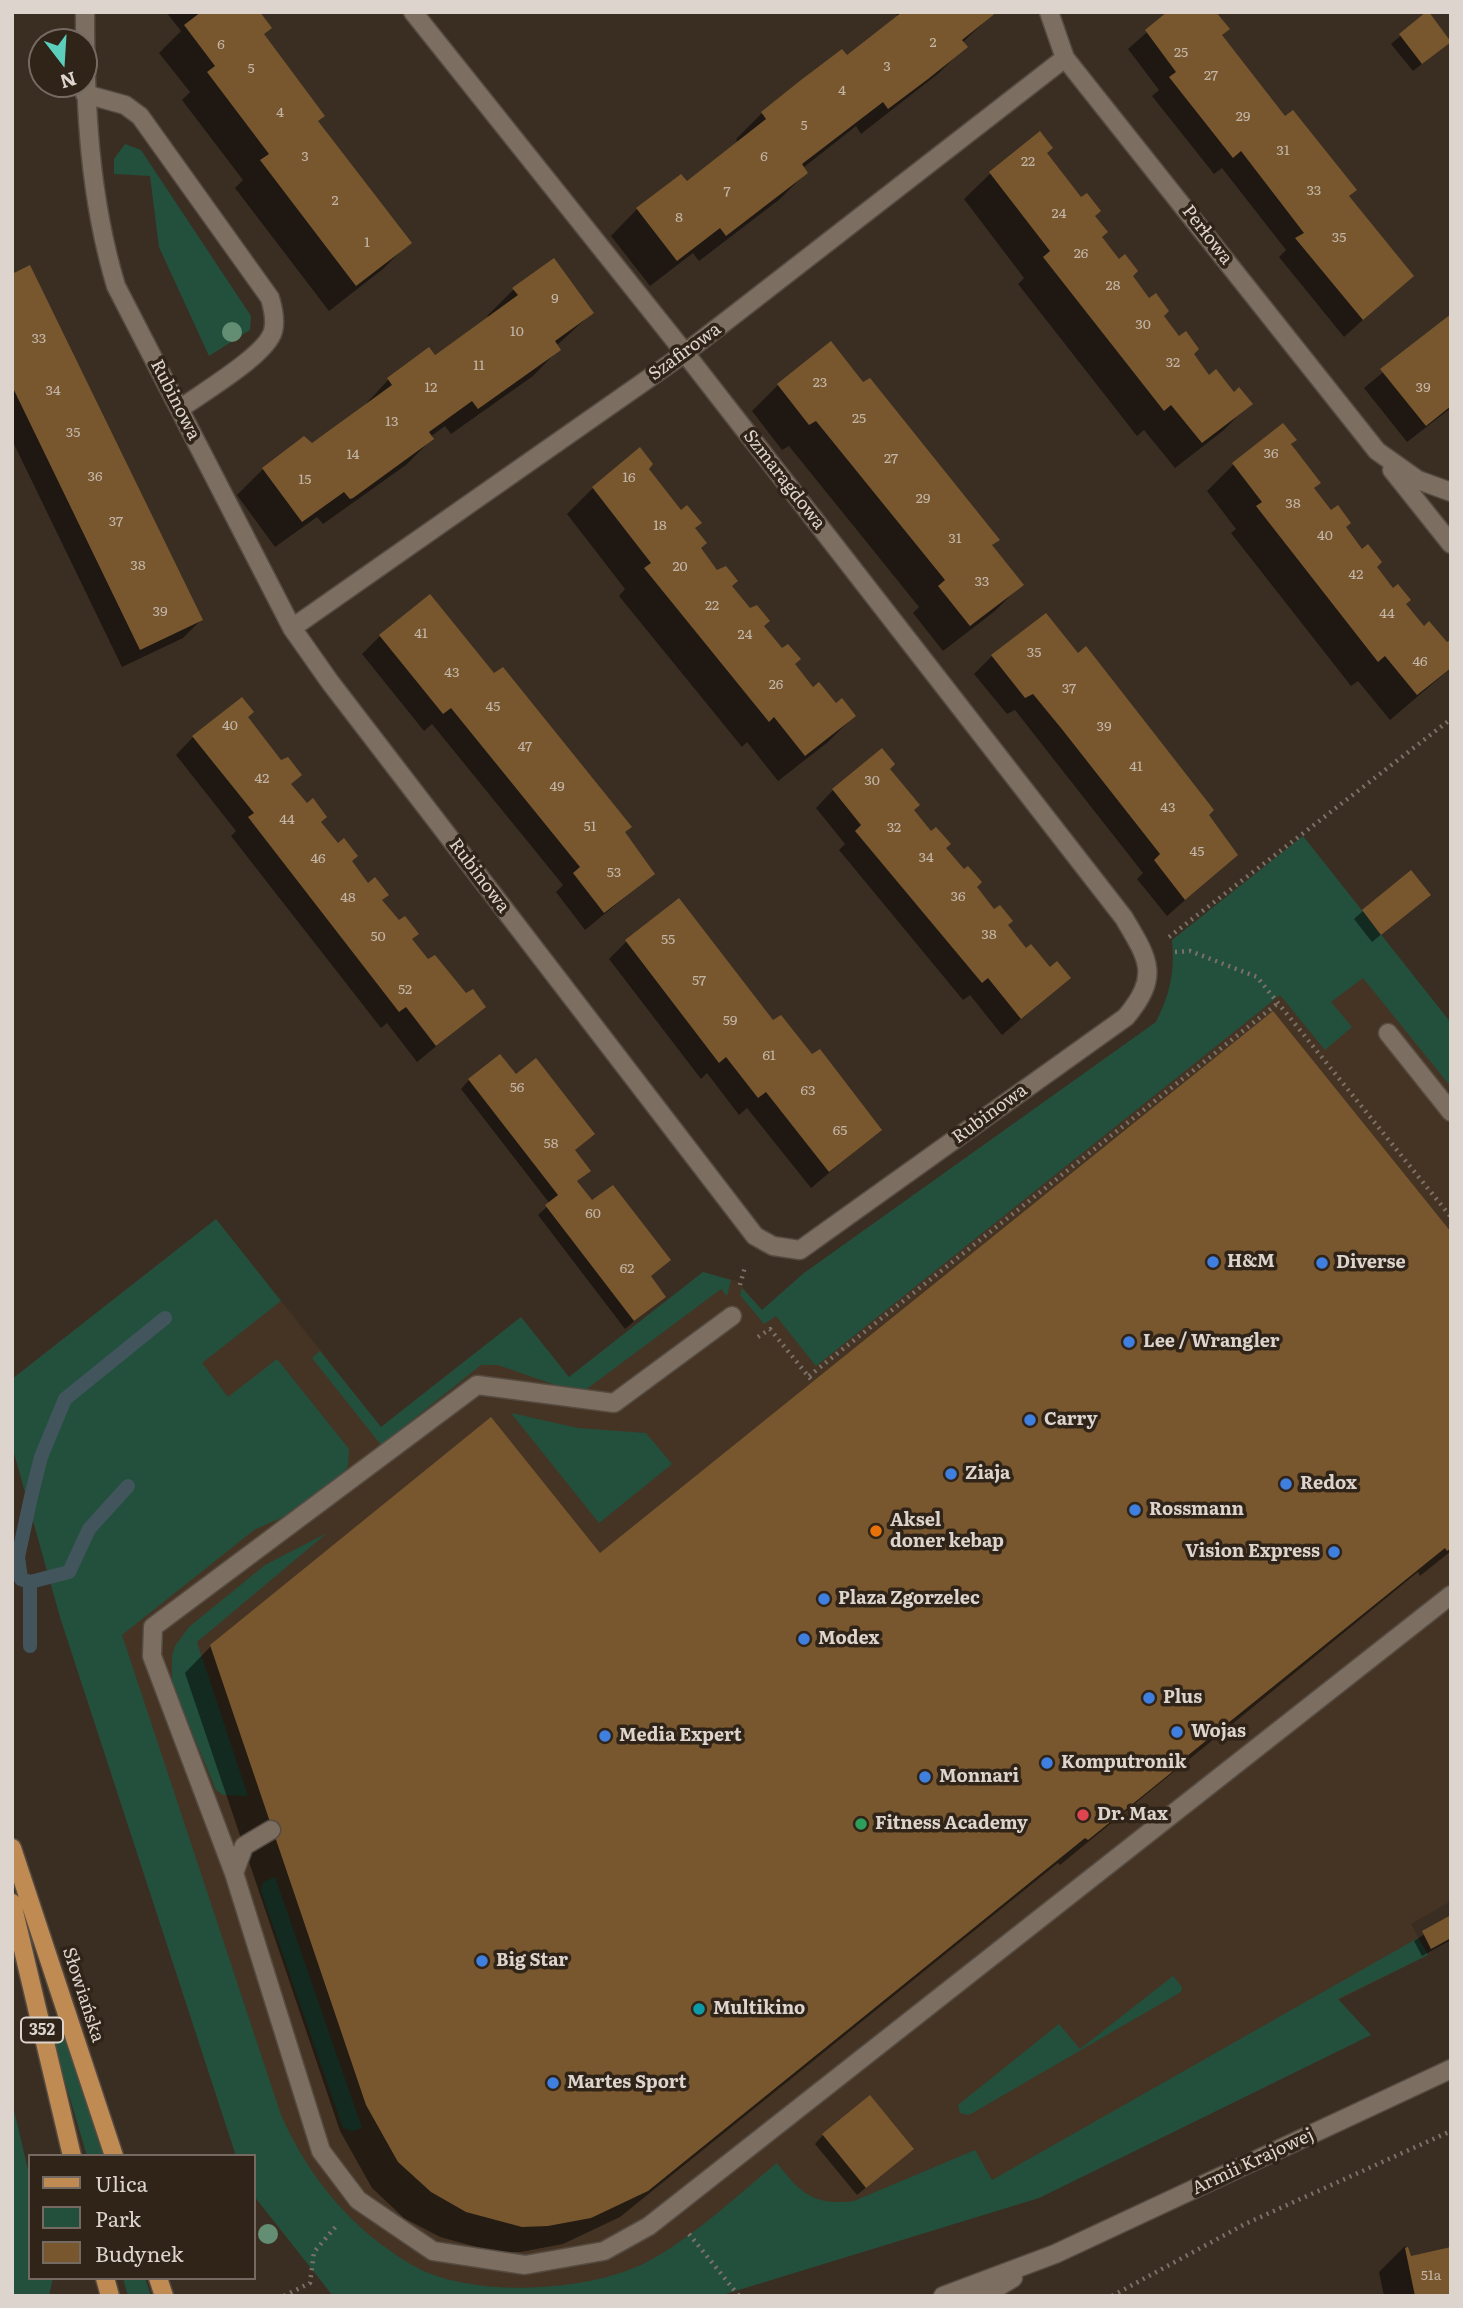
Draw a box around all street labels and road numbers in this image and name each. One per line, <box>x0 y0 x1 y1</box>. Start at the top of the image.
street label: Perłowa <box>1177 201 1237 269</box>
street label: Szafirowa <box>645 318 725 386</box>
street label: Rubinowa <box>146 356 204 444</box>
street label: Szmaragdowa <box>738 426 830 534</box>
street label: Rubinowa <box>444 835 514 917</box>
street label: Rubinowa <box>948 1080 1032 1148</box>
street label: Słowiańska <box>57 1945 109 2045</box>
road number: 352 <box>21 2018 63 2042</box>
street label: Armii Krajowej <box>1189 2124 1317 2200</box>

